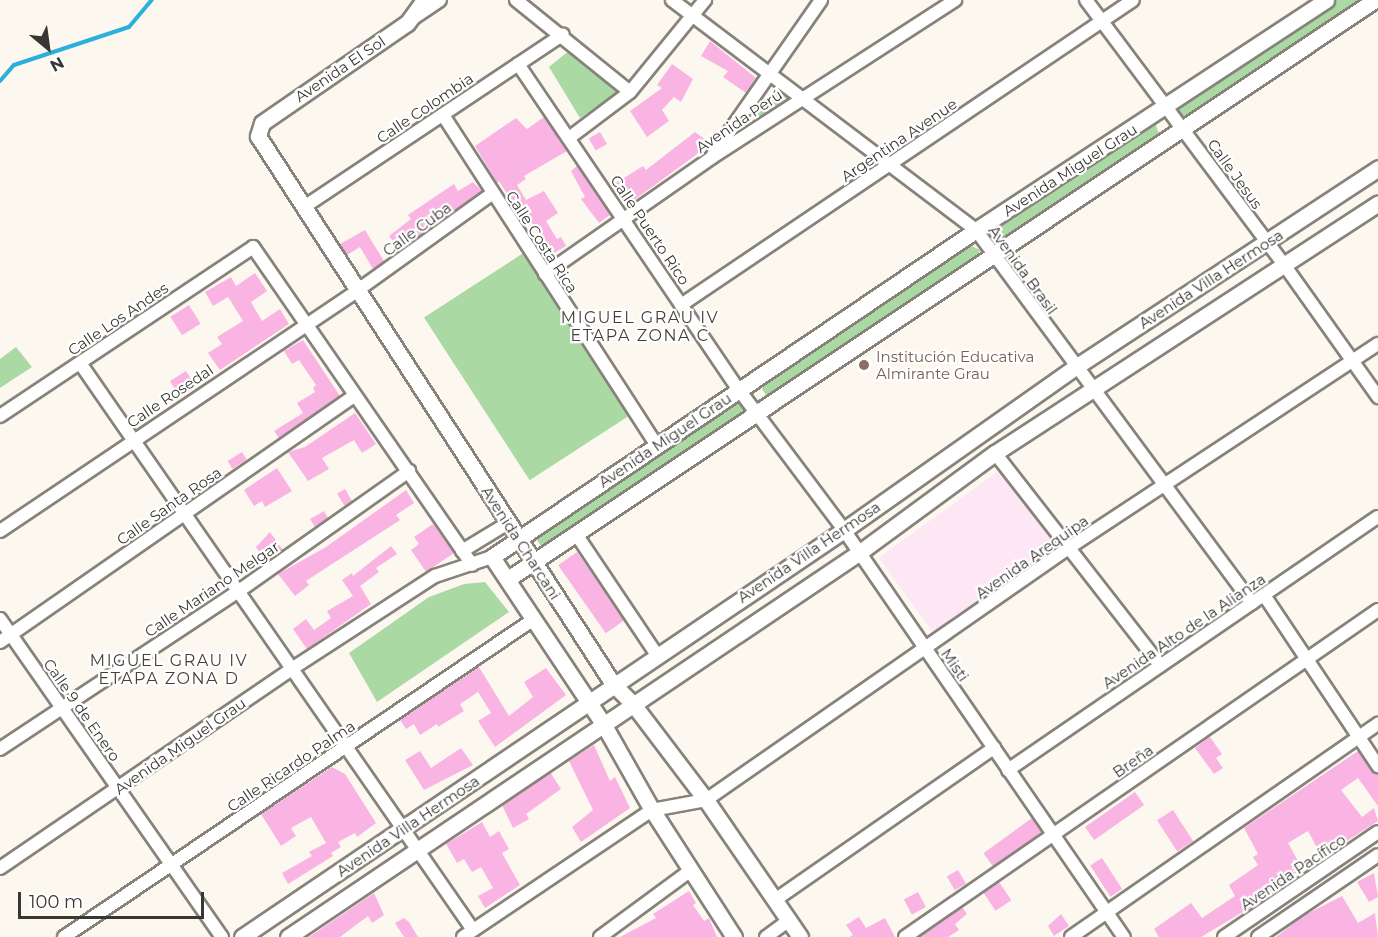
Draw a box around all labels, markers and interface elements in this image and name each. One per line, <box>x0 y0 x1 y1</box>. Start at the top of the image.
north arrow <box>18 18 78 78</box>
street label: Avenida El Sol <box>291 32 389 106</box>
text: N <box>47 53 67 76</box>
street label: Calle Colombia <box>373 69 477 147</box>
street label: Avenida Perú <box>692 86 786 156</box>
street label: Argentina Avenue <box>838 95 960 185</box>
street label: Avenida Miguel Grau <box>1000 120 1140 220</box>
street label: Calle Jesus <box>1204 136 1266 212</box>
street label: Calle Puerto Rico <box>607 172 693 288</box>
street label: Calle Costa Rica <box>502 188 582 296</box>
street label: Calle Cuba <box>379 198 455 260</box>
street label: Avenida Brasil <box>985 222 1061 318</box>
street label: Avenida Villa Hermosa <box>1136 226 1286 332</box>
street label: Calle Los Andes <box>64 279 172 359</box>
district label: MIGUEL GRAU IV ETAPA ZONA C <box>561 308 719 346</box>
place label: Institución Educativa Almirante Grau <box>876 347 1034 382</box>
marker: Institución Educativa Almirante Grau <box>857 358 871 372</box>
street label: Calle Rosedal <box>123 361 217 431</box>
street label: Avenida Miguel Grau <box>595 389 735 491</box>
street label: Calle Santa Rosa <box>113 463 225 549</box>
street label: Avenida Charcani <box>478 483 564 603</box>
street label: Avenida Villa Hermosa <box>734 498 884 606</box>
street label: Avenida Arequipa <box>972 511 1092 603</box>
street label: Calle Mariano Melgar <box>141 537 283 641</box>
street label: Avenida Alto de la Alianza <box>1099 570 1269 692</box>
street label: Misti <box>937 645 973 685</box>
district label: MIGUEL GRAU IV ETAPA ZONA D <box>90 651 248 689</box>
street label: Calle 9 de Enero <box>40 655 124 765</box>
street label: Avenida Miguel Grau <box>111 694 249 798</box>
street label: Calle Ricardo Palma <box>224 717 358 815</box>
street label: Breña <box>1109 741 1157 781</box>
street label: Avenida Villa Hermosa <box>333 772 483 880</box>
street label: Avenida Pacífico <box>1237 830 1349 914</box>
scale bar <box>21 880 207 918</box>
text: 100 m <box>29 891 83 913</box>

